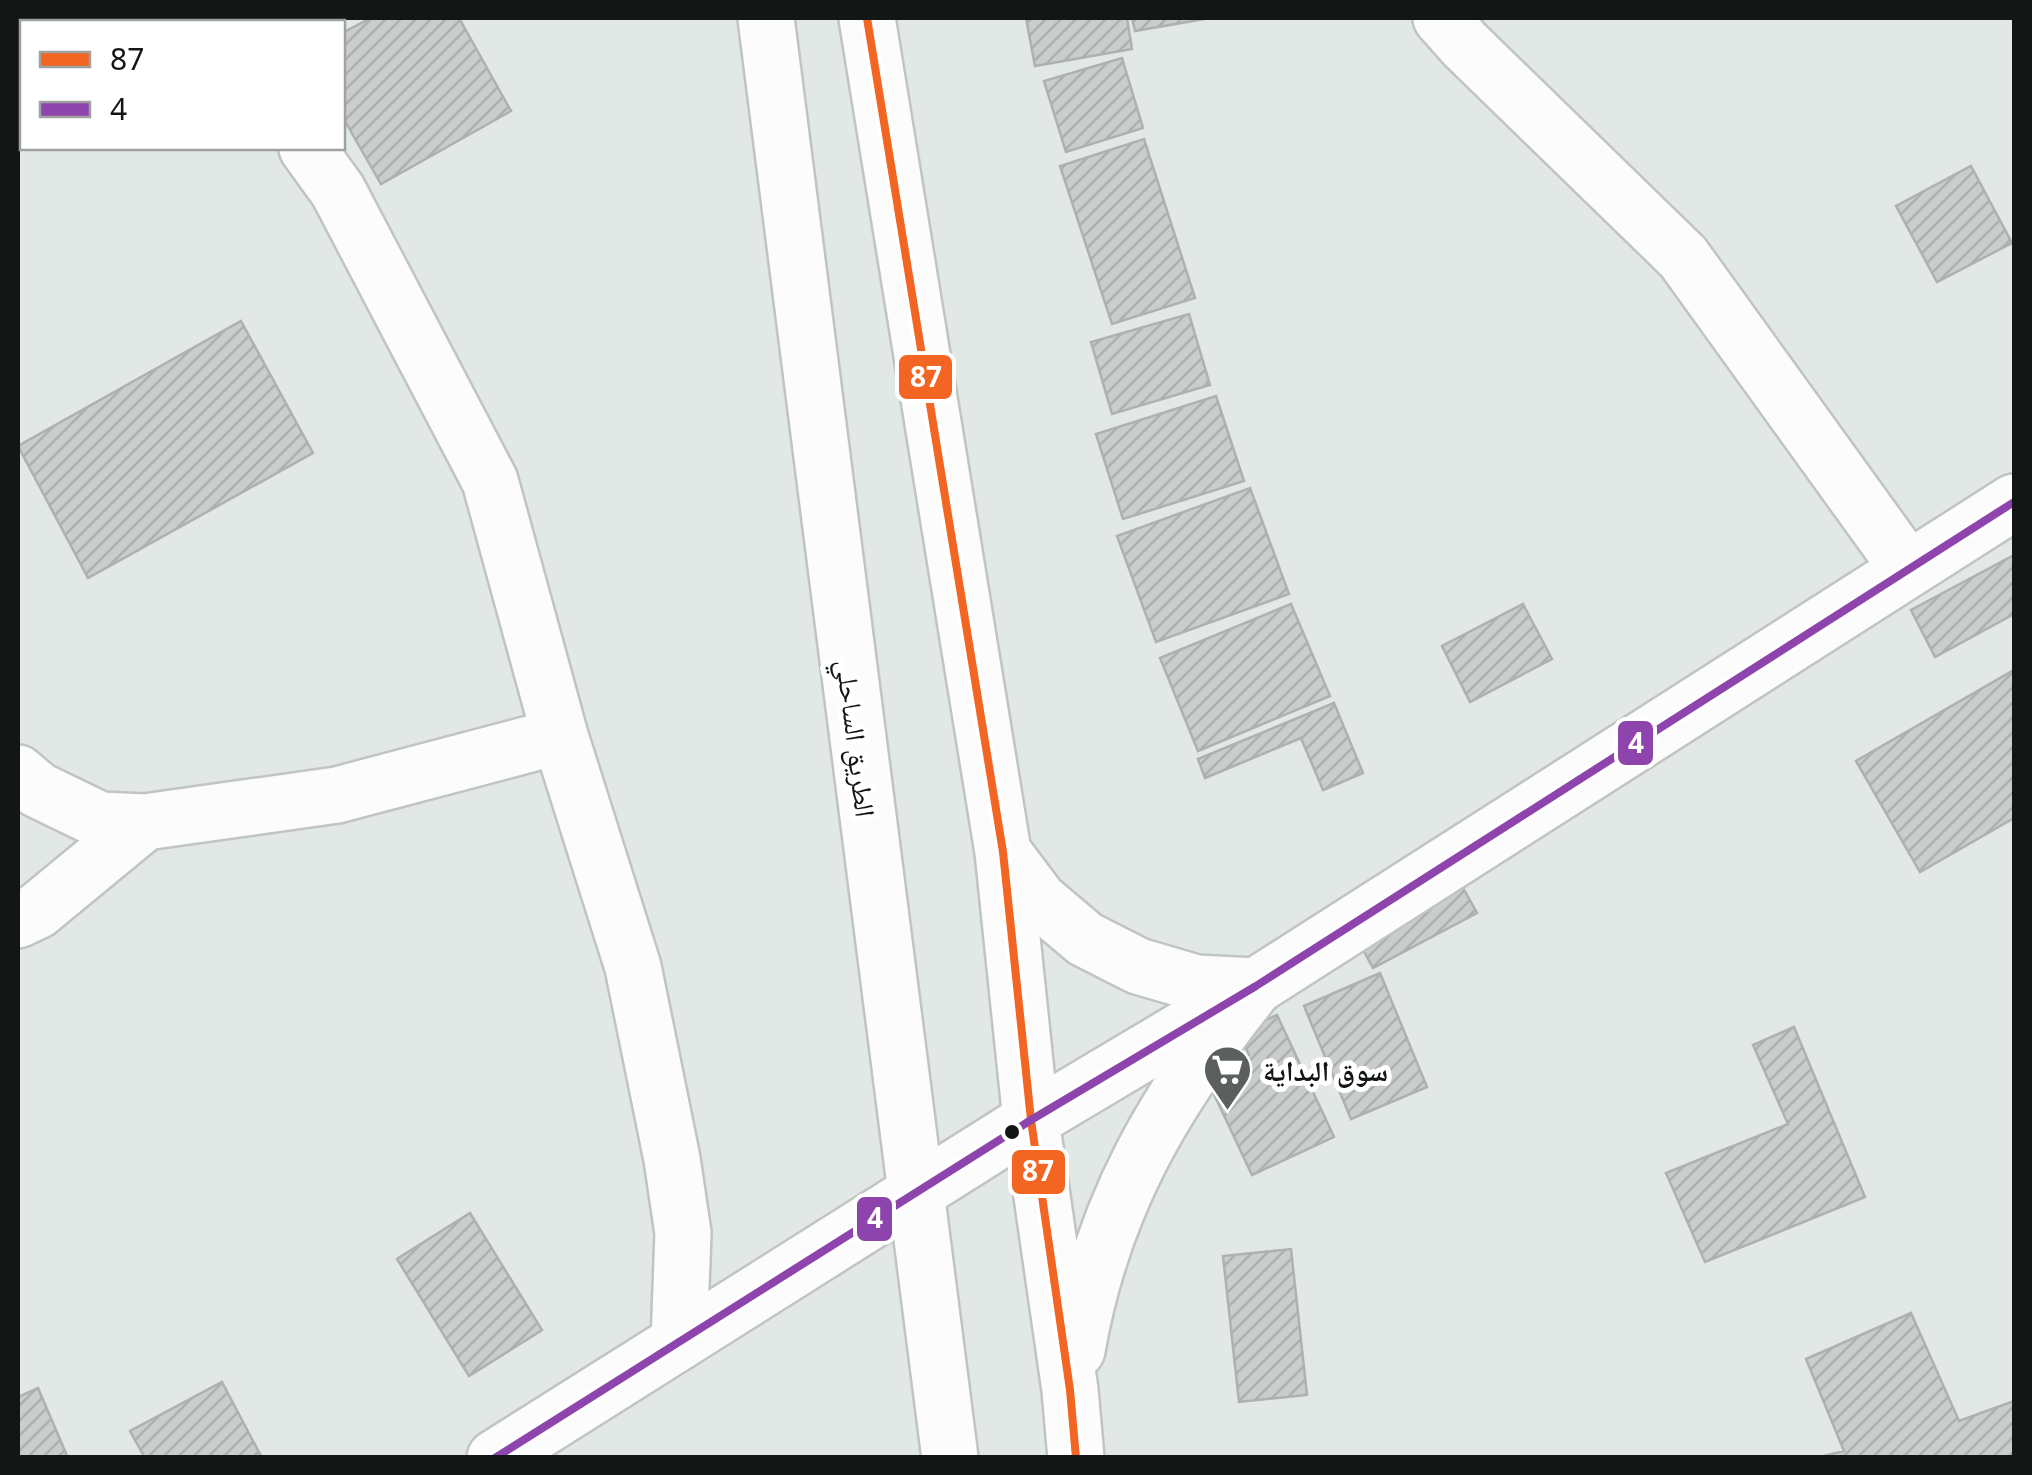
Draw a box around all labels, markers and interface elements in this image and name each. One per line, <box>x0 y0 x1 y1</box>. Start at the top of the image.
legend <box>20 20 345 150</box>
text: 87 <box>110 38 144 79</box>
text: 4 <box>110 88 127 129</box>
line badge: 87 <box>897 353 954 401</box>
text: 87 <box>910 357 942 395</box>
street label: الطريق الساحلي <box>823 657 886 820</box>
line badge: 4 <box>1616 719 1655 767</box>
text: 4 <box>1628 723 1644 761</box>
supermarket icon: سوق البداية <box>1202 1044 1254 1112</box>
place label: سوق البداية <box>1263 1051 1388 1089</box>
unlabelled marker <box>1002 1122 1022 1142</box>
line badge: 87 <box>1010 1148 1067 1196</box>
text: 87 <box>1022 1151 1054 1189</box>
line badge: 4 <box>855 1195 894 1243</box>
text: 4 <box>867 1198 883 1236</box>

